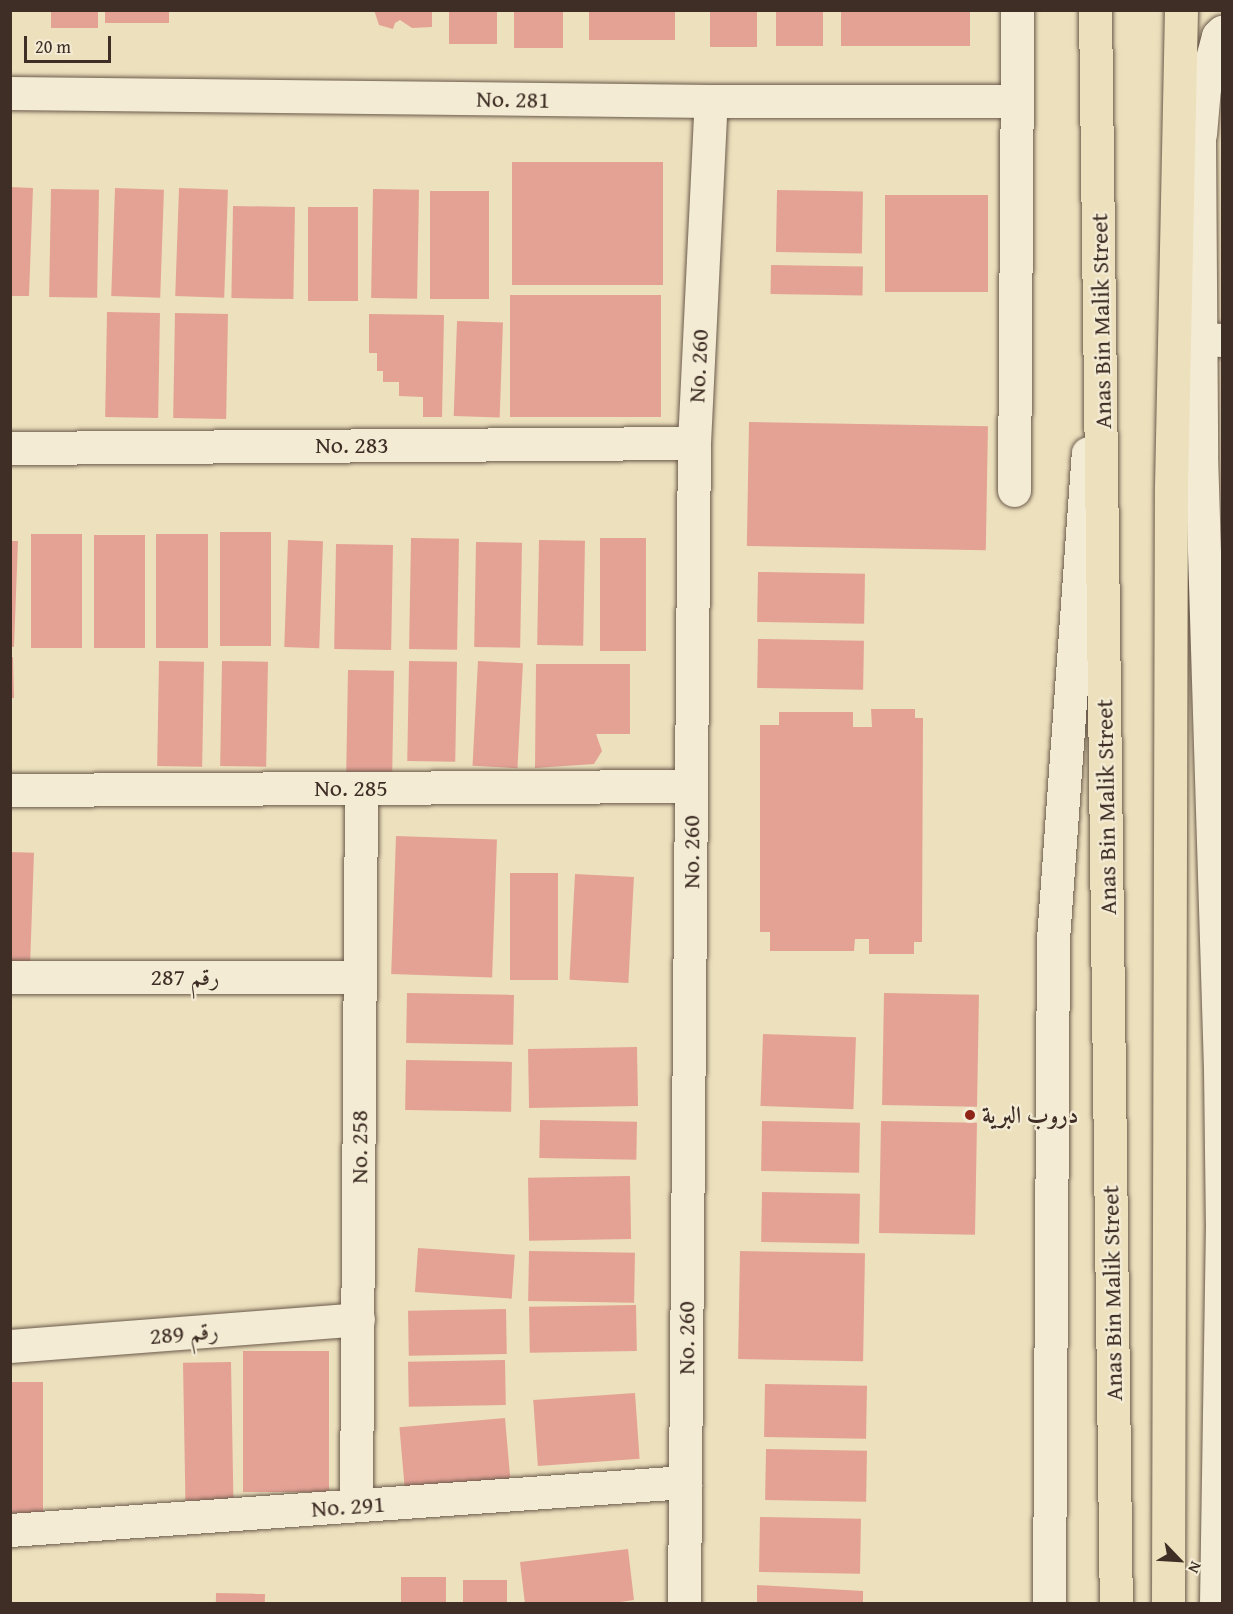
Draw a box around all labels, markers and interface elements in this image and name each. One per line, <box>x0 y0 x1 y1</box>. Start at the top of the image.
scale bar <box>27 24 114 62</box>
text: 20 m <box>35 33 71 60</box>
street label: No. 281 <box>476 84 550 114</box>
street label: Anas Bin Malik Street <box>1085 213 1117 429</box>
street label: No. 260 <box>682 328 714 404</box>
street label: No. 283 <box>315 431 389 459</box>
street label: Anas Bin Malik Street <box>1090 699 1122 915</box>
street label: No. 285 <box>314 774 388 802</box>
street label: No. 260 <box>677 815 705 889</box>
street label: رقم 287 <box>150 963 220 991</box>
place label: دروب البرية <box>982 1101 1079 1129</box>
marker: دروب البرية <box>963 1108 977 1122</box>
street label: No. 258 <box>345 1110 373 1184</box>
street label: Anas Bin Malik Street <box>1096 1185 1128 1401</box>
street label: No. 260 <box>672 1301 700 1375</box>
street label: رقم 289 <box>148 1316 220 1350</box>
street label: No. 291 <box>310 1489 386 1523</box>
north arrow <box>1149 1530 1209 1590</box>
text: N <box>1182 1558 1208 1578</box>

